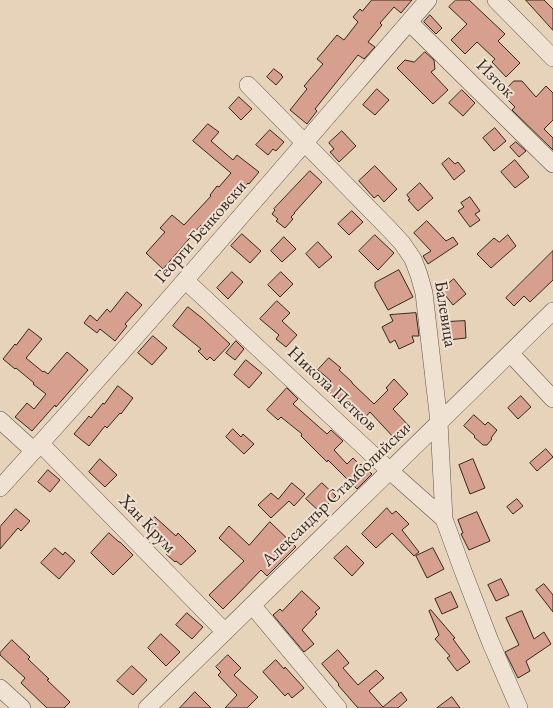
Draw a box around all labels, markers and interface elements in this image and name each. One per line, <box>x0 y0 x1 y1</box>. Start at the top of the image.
street label: Изток <box>471 55 519 103</box>
street label: Георги Бенковски <box>150 176 252 288</box>
street label: Балевица <box>429 279 461 349</box>
street label: Никола Петков <box>283 342 381 436</box>
street label: Александър Стамболийски <box>257 419 415 571</box>
street label: Хан Крум <box>114 490 180 558</box>

